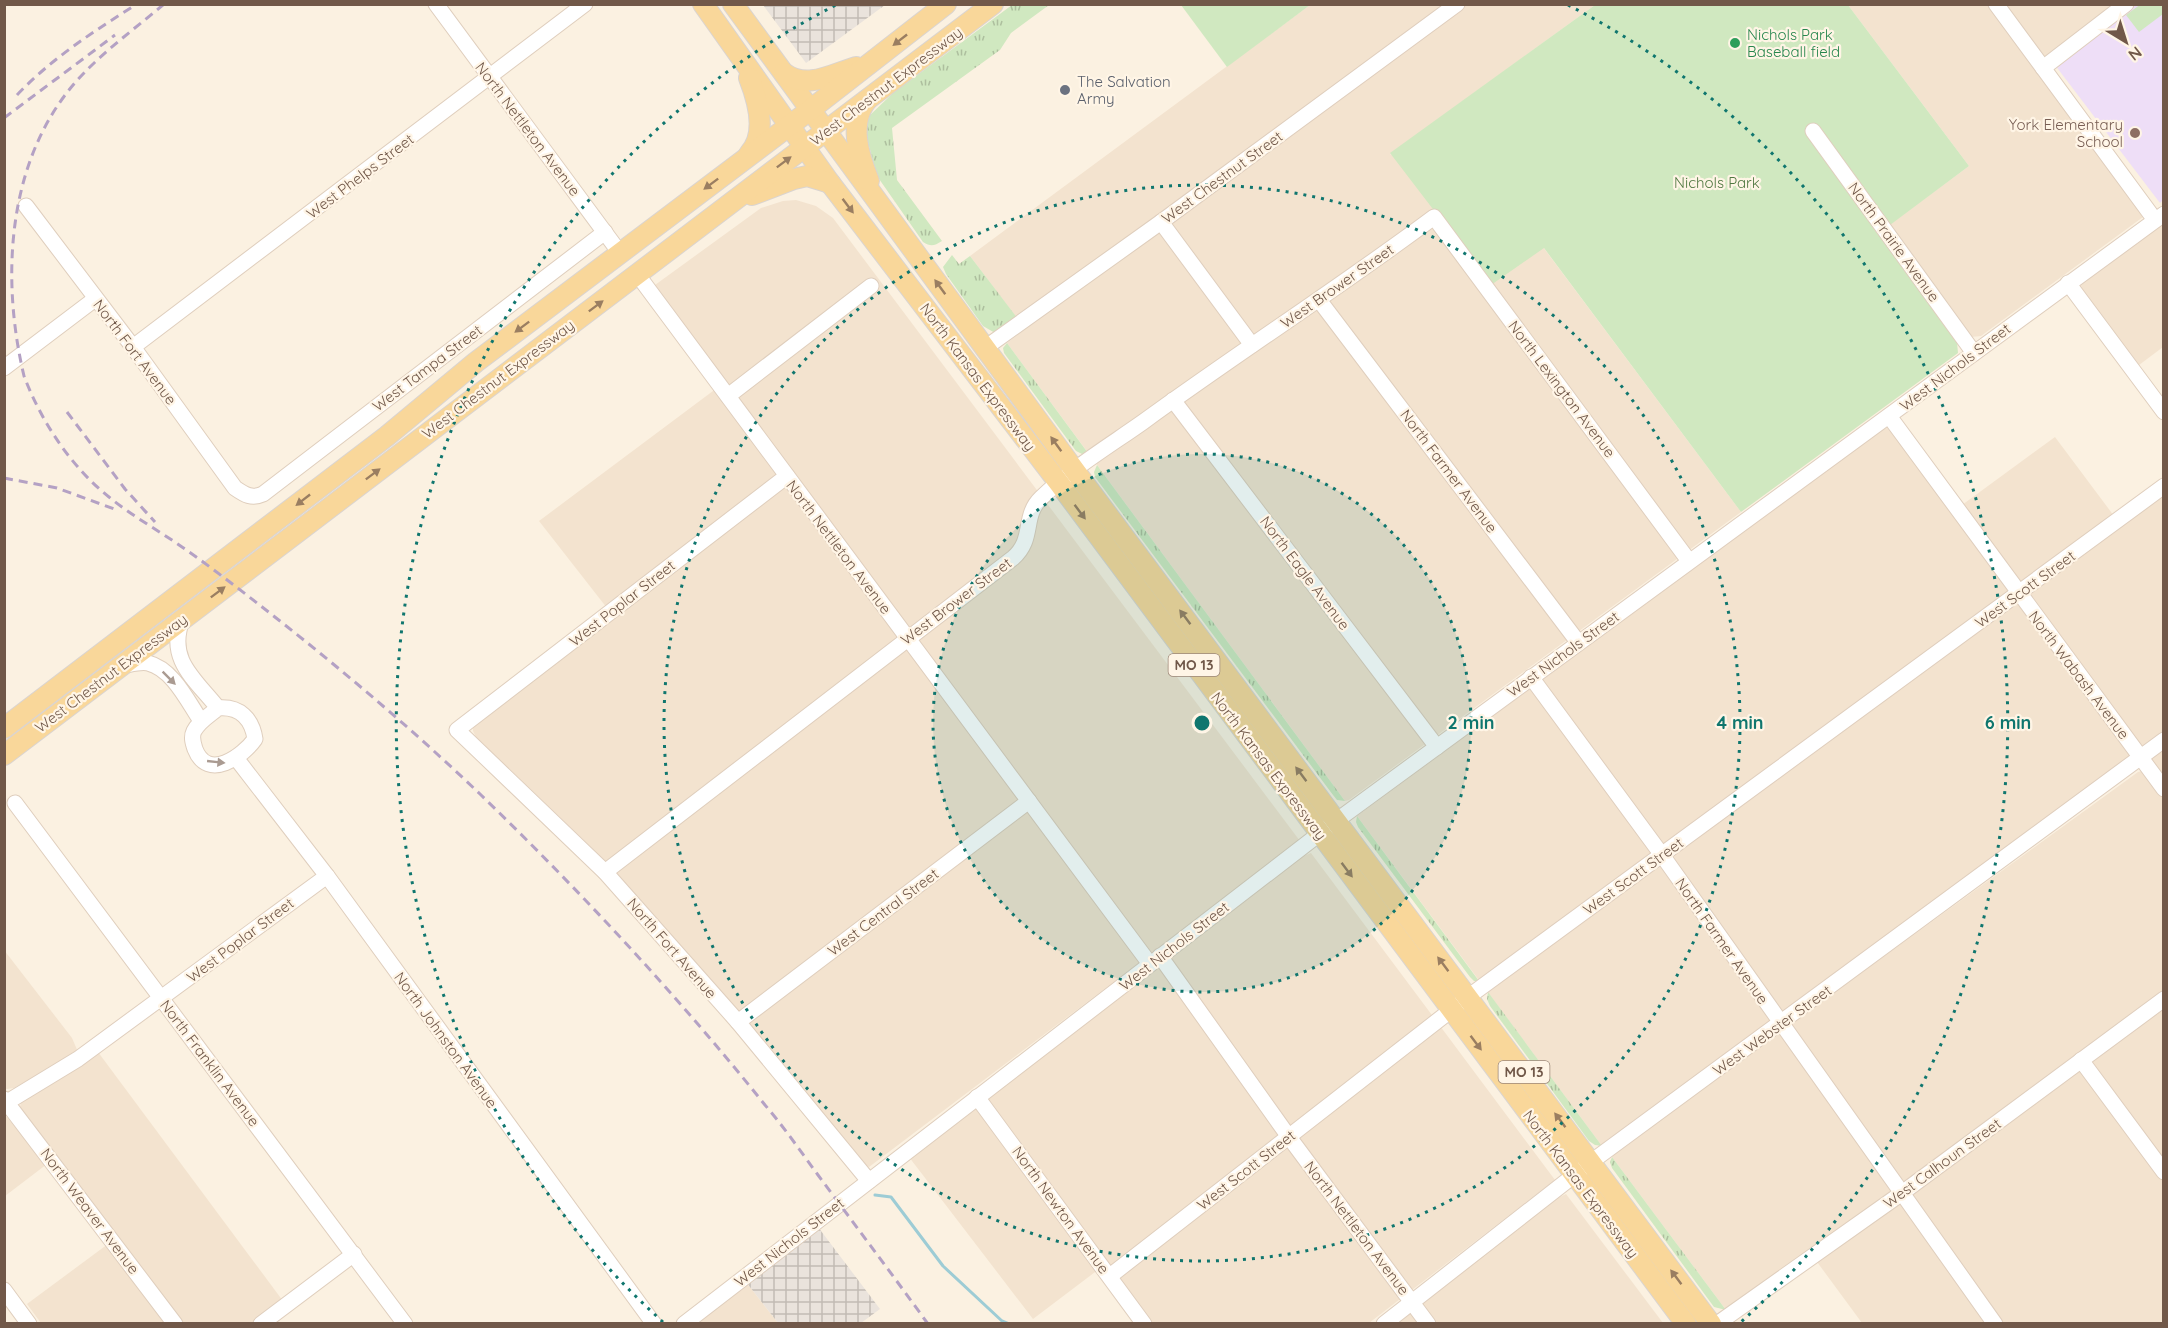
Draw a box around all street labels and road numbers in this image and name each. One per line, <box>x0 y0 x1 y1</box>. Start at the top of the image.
street label: West Chestnut Expressway <box>806 22 966 150</box>
street label: North Nettleton Avenue <box>471 58 585 200</box>
street label: West Chestnut Street <box>1158 127 1286 227</box>
street label: West Phelps Street <box>303 129 417 223</box>
street label: North Prairie Avenue <box>1844 179 1944 305</box>
street label: West Brower Street <box>1277 240 1397 332</box>
street label: North Fort Avenue <box>89 296 181 408</box>
street label: North Kansas Expressway <box>916 299 1040 455</box>
street label: West Chestnut Expressway <box>418 315 578 443</box>
street label: North Lexington Avenue <box>1504 317 1620 461</box>
street label: West Nichols Street <box>1896 319 2014 415</box>
street label: West Tampa Street <box>368 321 486 415</box>
street label: North Farmer Avenue <box>1396 405 1502 537</box>
street label: North Nettleton Avenue <box>782 476 896 618</box>
street label: North Eagle Avenue <box>1256 512 1354 634</box>
street label: West Scott Street <box>1971 546 2079 632</box>
street label: West Brower Street <box>897 553 1015 649</box>
street label: West Poplar Street <box>565 556 679 650</box>
street label: West Nichols Street <box>1503 607 1623 701</box>
street label: North Wabash Avenue <box>2024 607 2134 743</box>
street label: West Chestnut Expressway <box>31 609 191 737</box>
road number: MO 13 <box>1168 654 1220 676</box>
street label: North Kansas Expressway <box>1207 688 1331 844</box>
street label: West Scott Street <box>1579 833 1687 919</box>
street label: West Central Street <box>824 864 942 960</box>
street label: North Farmer Avenue <box>1671 874 1773 1008</box>
street label: West Poplar Street <box>183 894 297 986</box>
street label: North Fort Avenue <box>623 894 721 1002</box>
street label: West Nichols Street <box>1115 897 1233 995</box>
street label: North Johnston Avenue <box>390 968 502 1112</box>
street label: West Webster Street <box>1709 981 1835 1079</box>
street label: North Franklin Avenue <box>156 996 264 1130</box>
road number: MO 13 <box>1498 1061 1550 1083</box>
street label: North Kansas Expressway <box>1519 1106 1643 1262</box>
street label: West Calhoun Street <box>1879 1114 2005 1212</box>
street label: West Scott Street <box>1193 1126 1299 1214</box>
street label: North Newton Avenue <box>1008 1143 1114 1277</box>
street label: North Weaver Avenue <box>36 1144 144 1278</box>
street label: North Nettleton Avenue <box>1300 1157 1414 1299</box>
street label: West Nichols Street <box>730 1193 848 1291</box>

